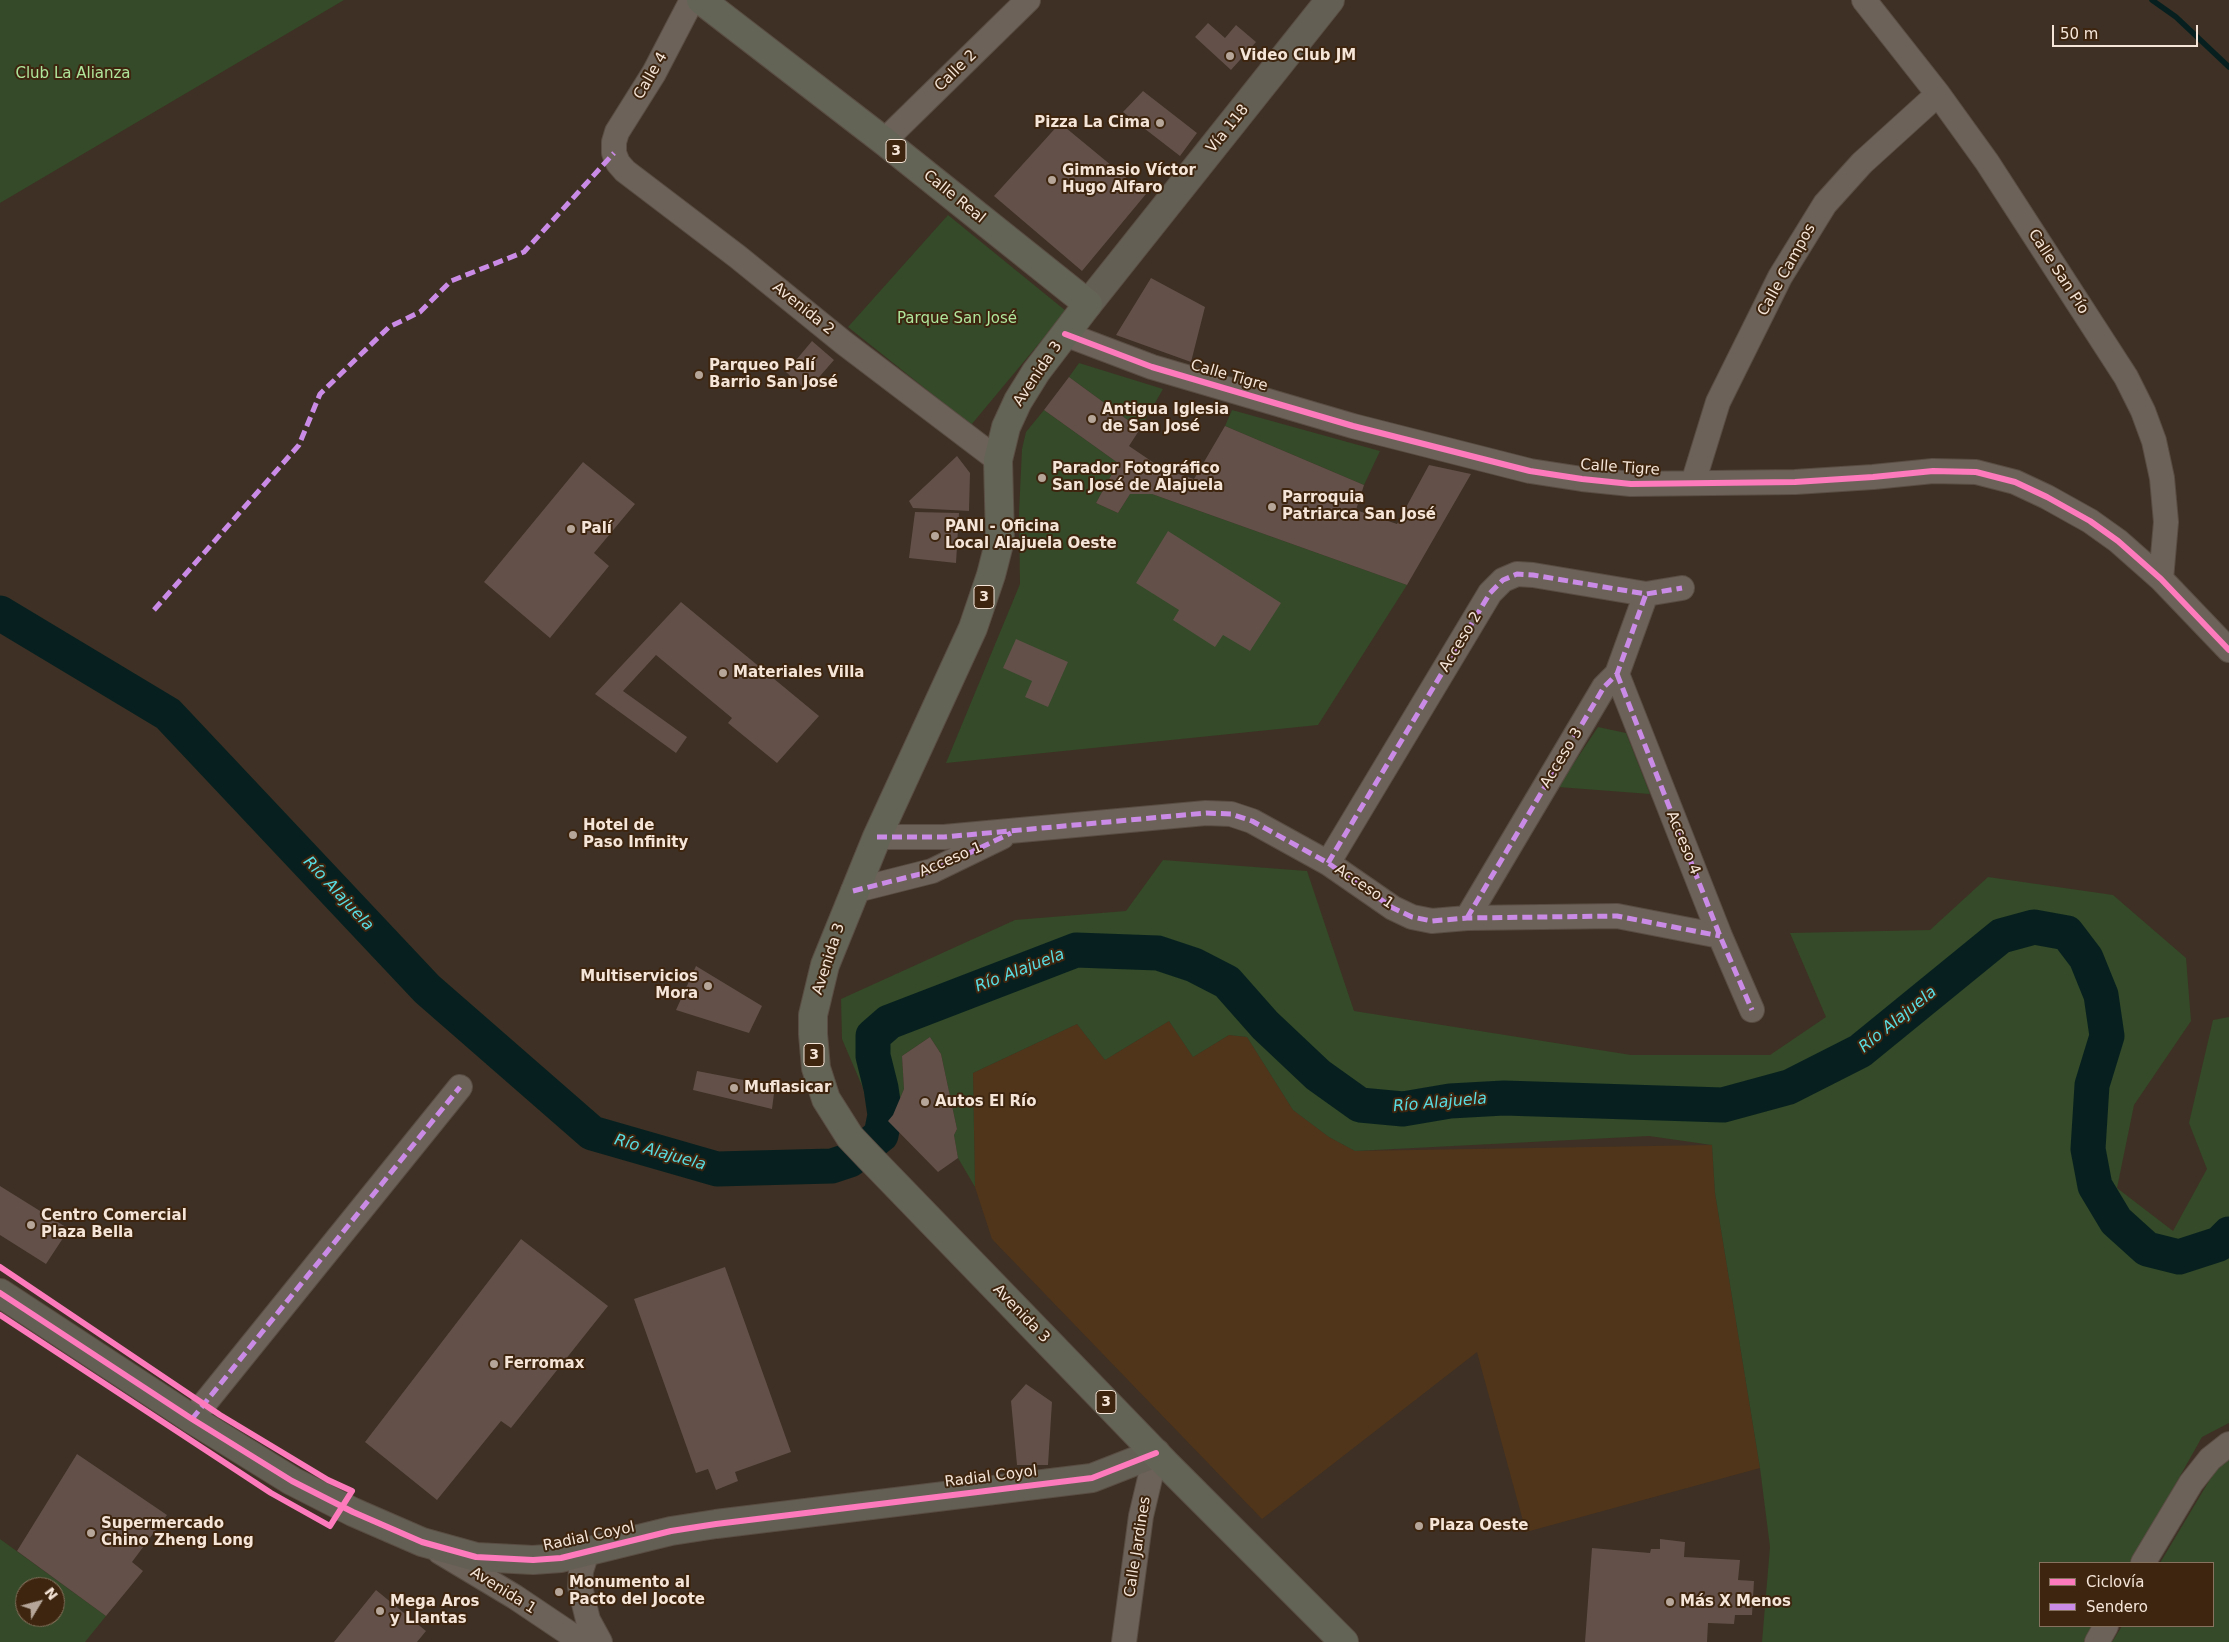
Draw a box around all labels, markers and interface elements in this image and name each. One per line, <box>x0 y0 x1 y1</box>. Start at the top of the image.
scale bar <box>2054 15 2200 47</box>
text: 50 m <box>2060 25 2098 43</box>
street label: Calle 2 <box>931 47 981 95</box>
place label: Video Club JM <box>1240 47 1356 65</box>
street label: Calle 4 <box>630 49 672 103</box>
marker: Video Club JM <box>1224 50 1236 62</box>
park label: Club La Alianza <box>15 65 131 83</box>
street label: Vía 118 <box>1203 101 1253 157</box>
place label: Pizza La Cima <box>1034 114 1150 132</box>
marker: Pizza La Cima <box>1154 117 1166 129</box>
road number: 3 <box>886 140 906 162</box>
place label: Gimnasio Víctor Hugo Alfaro <box>1062 162 1196 197</box>
street label: Calle Real <box>919 167 989 227</box>
marker: Gimnasio Víctor Hugo Alfaro <box>1046 174 1058 186</box>
street label: Calle Campos <box>1754 221 1820 319</box>
street label: Calle San Pío <box>2024 226 2092 318</box>
street label: Avenida 2 <box>769 279 837 339</box>
park label: Parque San José <box>897 310 1017 328</box>
street label: Avenida 3 <box>1010 338 1066 410</box>
street label: Calle Tigre <box>1188 356 1270 396</box>
place label: Parqueo Palí Barrio San José <box>709 357 838 392</box>
marker: Parqueo Palí Barrio San José <box>693 369 705 381</box>
place label: Antigua Iglesia de San José <box>1102 401 1229 436</box>
marker: Antigua Iglesia de San José <box>1086 413 1098 425</box>
street label: Calle Tigre <box>1580 456 1660 480</box>
place label: Parador Fotográfico San José de Alajuela <box>1052 460 1223 495</box>
marker: Parador Fotográfico San José de Alajuela <box>1036 472 1048 484</box>
place label: Parroquia Patriarca San José <box>1282 489 1436 524</box>
marker: Parroquia Patriarca San José <box>1266 501 1278 513</box>
place label: PANI - Oficina Local Alajuela Oeste <box>945 518 1117 553</box>
place label: Palí <box>581 520 612 538</box>
marker: Palí <box>565 523 577 535</box>
marker: PANI - Oficina Local Alajuela Oeste <box>929 530 941 542</box>
road number: 3 <box>974 586 994 608</box>
street label: Acceso 2 <box>1436 609 1486 675</box>
place label: Materiales Villa <box>733 664 864 682</box>
marker: Materiales Villa <box>717 667 729 679</box>
street label: Acceso 3 <box>1537 725 1587 791</box>
street label: Acceso 4 <box>1662 809 1704 877</box>
place label: Hotel de Paso Infinity <box>583 817 688 852</box>
marker: Hotel de Paso Infinity <box>567 829 579 841</box>
street label: Acceso 1 <box>917 839 985 881</box>
water label: Río Alajuela <box>299 853 377 935</box>
street label: Acceso 1 <box>1331 861 1397 913</box>
street label: Avenida 3 <box>809 921 849 997</box>
water label: Río Alajuela <box>973 945 1067 997</box>
place label: Multiservicios Mora <box>580 968 698 1003</box>
marker: Multiservicios Mora <box>702 980 714 992</box>
water label: Río Alajuela <box>1855 983 1941 1057</box>
road number: 3 <box>804 1044 824 1066</box>
place label: Muflasicar <box>744 1079 831 1097</box>
marker: Muflasicar <box>728 1082 740 1094</box>
water label: Río Alajuela <box>1392 1089 1488 1117</box>
place label: Autos El Río <box>935 1093 1037 1111</box>
marker: Autos El Río <box>919 1096 931 1108</box>
water label: Río Alajuela <box>612 1131 708 1175</box>
place label: Centro Comercial Plaza Bella <box>41 1207 187 1242</box>
marker: Centro Comercial Plaza Bella <box>25 1219 37 1231</box>
street label: Avenida 3 <box>989 1281 1053 1347</box>
place label: Ferromax <box>504 1355 584 1373</box>
marker: Ferromax <box>488 1358 500 1370</box>
road number: 3 <box>1096 1390 1116 1414</box>
street label: Radial Coyol <box>944 1462 1038 1492</box>
street label: Calle Jardines <box>1121 1495 1155 1599</box>
place label: Supermercado Chino Zheng Long <box>101 1515 254 1550</box>
place label: Plaza Oeste <box>1429 1517 1529 1535</box>
street label: Radial Coyol <box>542 1519 636 1555</box>
marker: Plaza Oeste <box>1413 1520 1425 1532</box>
marker: Supermercado Chino Zheng Long <box>85 1527 97 1539</box>
legend <box>2039 1562 2214 1627</box>
street label: Avenida 1 <box>467 1564 539 1618</box>
text: Ciclovía <box>2086 1573 2144 1591</box>
place label: Monumento al Pacto del Jocote <box>569 1574 705 1609</box>
north arrow <box>15 1577 65 1627</box>
text: N <box>41 1584 61 1603</box>
marker: Monumento al Pacto del Jocote <box>553 1586 565 1598</box>
place label: Mega Aros y Llantas <box>390 1593 479 1628</box>
place label: Más X Menos <box>1680 1593 1791 1611</box>
marker: Más X Menos <box>1664 1596 1676 1608</box>
text: Sendero <box>2086 1598 2148 1616</box>
marker: Mega Aros y Llantas <box>374 1605 386 1617</box>

